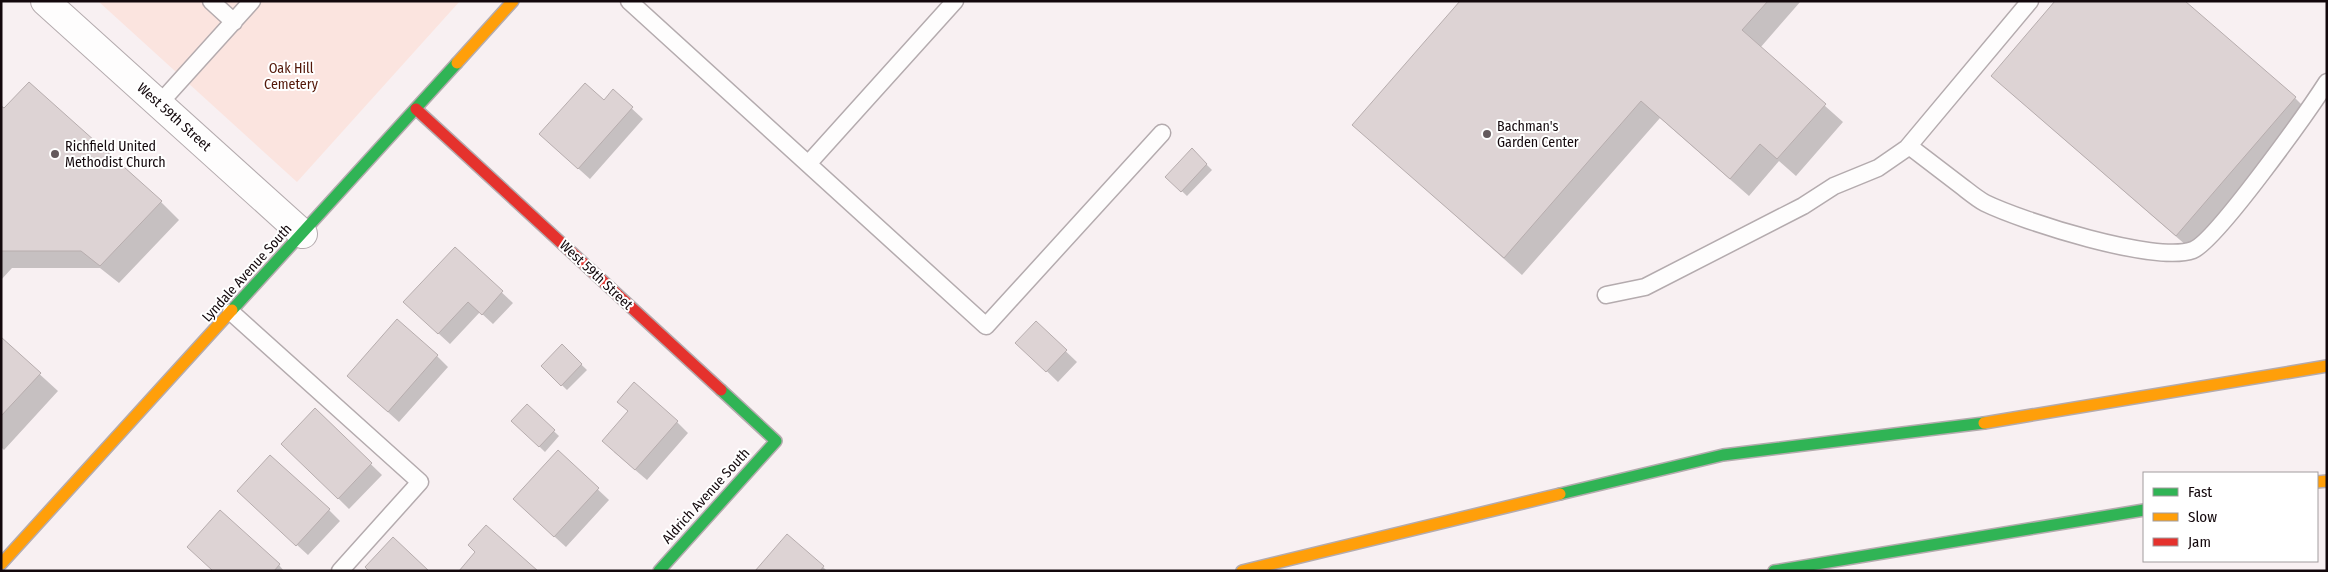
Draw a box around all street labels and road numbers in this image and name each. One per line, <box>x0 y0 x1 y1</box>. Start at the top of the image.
street label: West 59th Street <box>133 79 215 155</box>
street label: Lyndale Avenue South <box>199 221 295 325</box>
street label: West 59th Street <box>556 237 636 313</box>
street label: Aldrich Avenue South <box>659 445 753 547</box>

